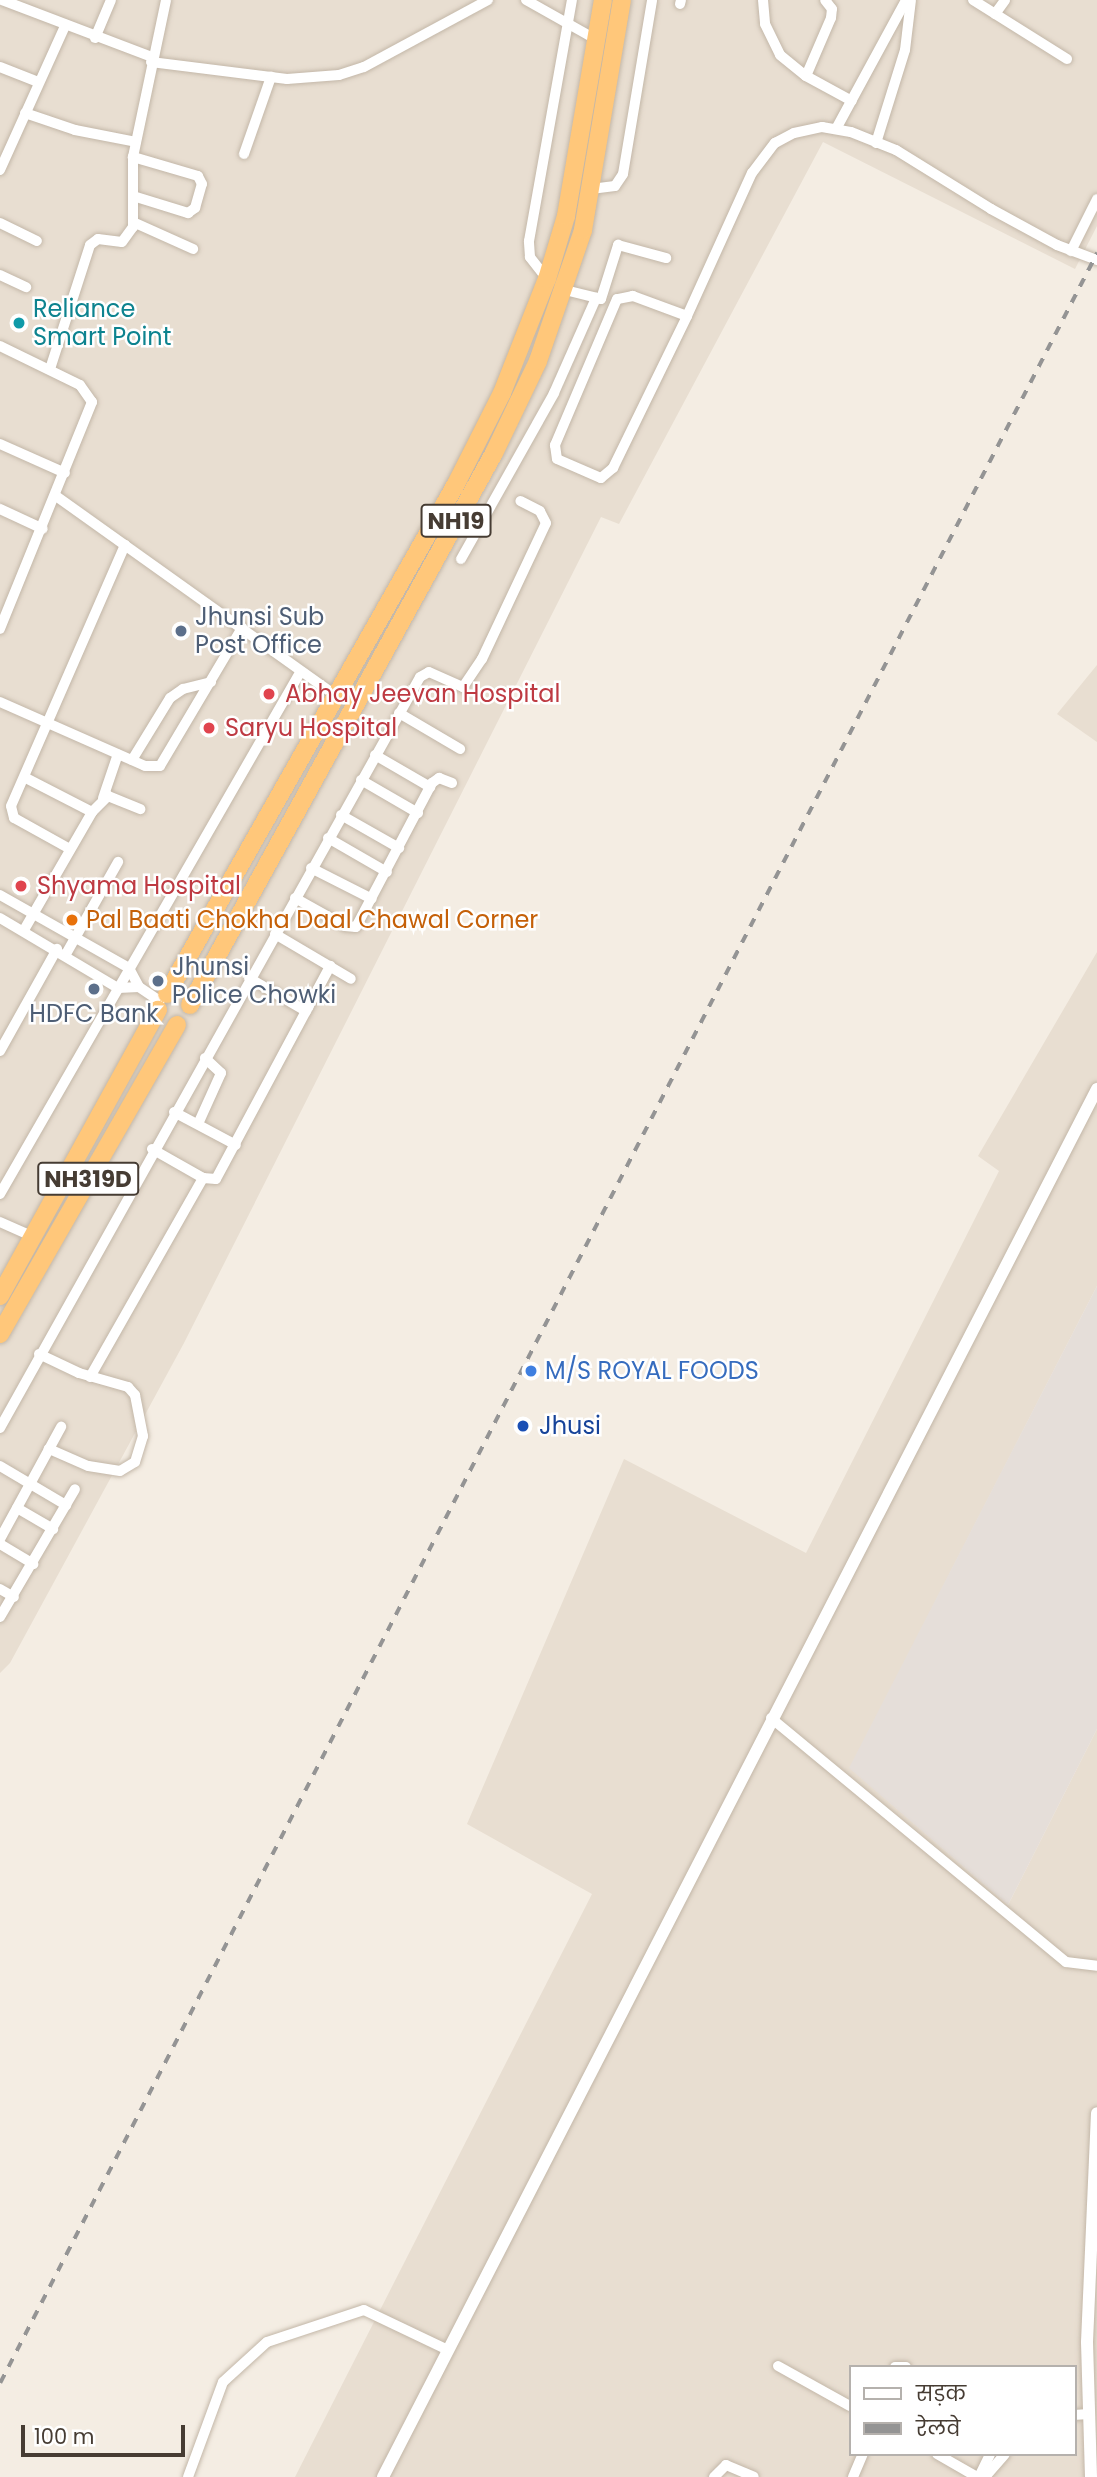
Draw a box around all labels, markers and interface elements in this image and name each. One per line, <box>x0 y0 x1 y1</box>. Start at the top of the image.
place label: Reliance Smart Point <box>33 295 171 351</box>
marker: Reliance Smart Point <box>11 315 27 331</box>
road number: NH19 <box>419 502 493 540</box>
place label: Jhunsi Sub Post Office <box>195 603 324 659</box>
marker: Jhunsi Sub Post Office <box>173 623 189 639</box>
place label: Abhay Jeevan Hospital <box>285 680 560 708</box>
marker: Abhay Jeevan Hospital <box>259 684 279 704</box>
place label: Saryu Hospital <box>225 714 397 742</box>
marker: Saryu Hospital <box>199 718 219 738</box>
place label: Shyama Hospital <box>37 872 241 900</box>
marker: Shyama Hospital <box>11 876 31 896</box>
place label: Pal Baati Chokha Daal Chawal Corner <box>86 906 538 934</box>
marker: Pal Baati Chokha Daal Chawal Corner <box>64 912 80 928</box>
place label: Jhunsi Police Chowki <box>172 953 336 1009</box>
marker: Jhunsi Police Chowki <box>150 973 166 989</box>
marker: HDFC Bank <box>86 981 102 997</box>
place label: HDFC Bank <box>29 1000 159 1028</box>
road number: NH319D <box>36 1160 140 1198</box>
place label: M/S ROYAL FOODS <box>545 1357 759 1385</box>
marker: M/S ROYAL FOODS <box>523 1363 539 1379</box>
place label: Jhusi <box>539 1412 601 1440</box>
marker: Jhusi <box>513 1416 533 1436</box>
legend <box>848 2365 1076 2456</box>
text: सड़क <box>916 2379 966 2408</box>
scale bar <box>24 2410 189 2454</box>
text: रेलवे <box>916 2414 960 2443</box>
text: 100 m <box>34 2422 94 2451</box>

